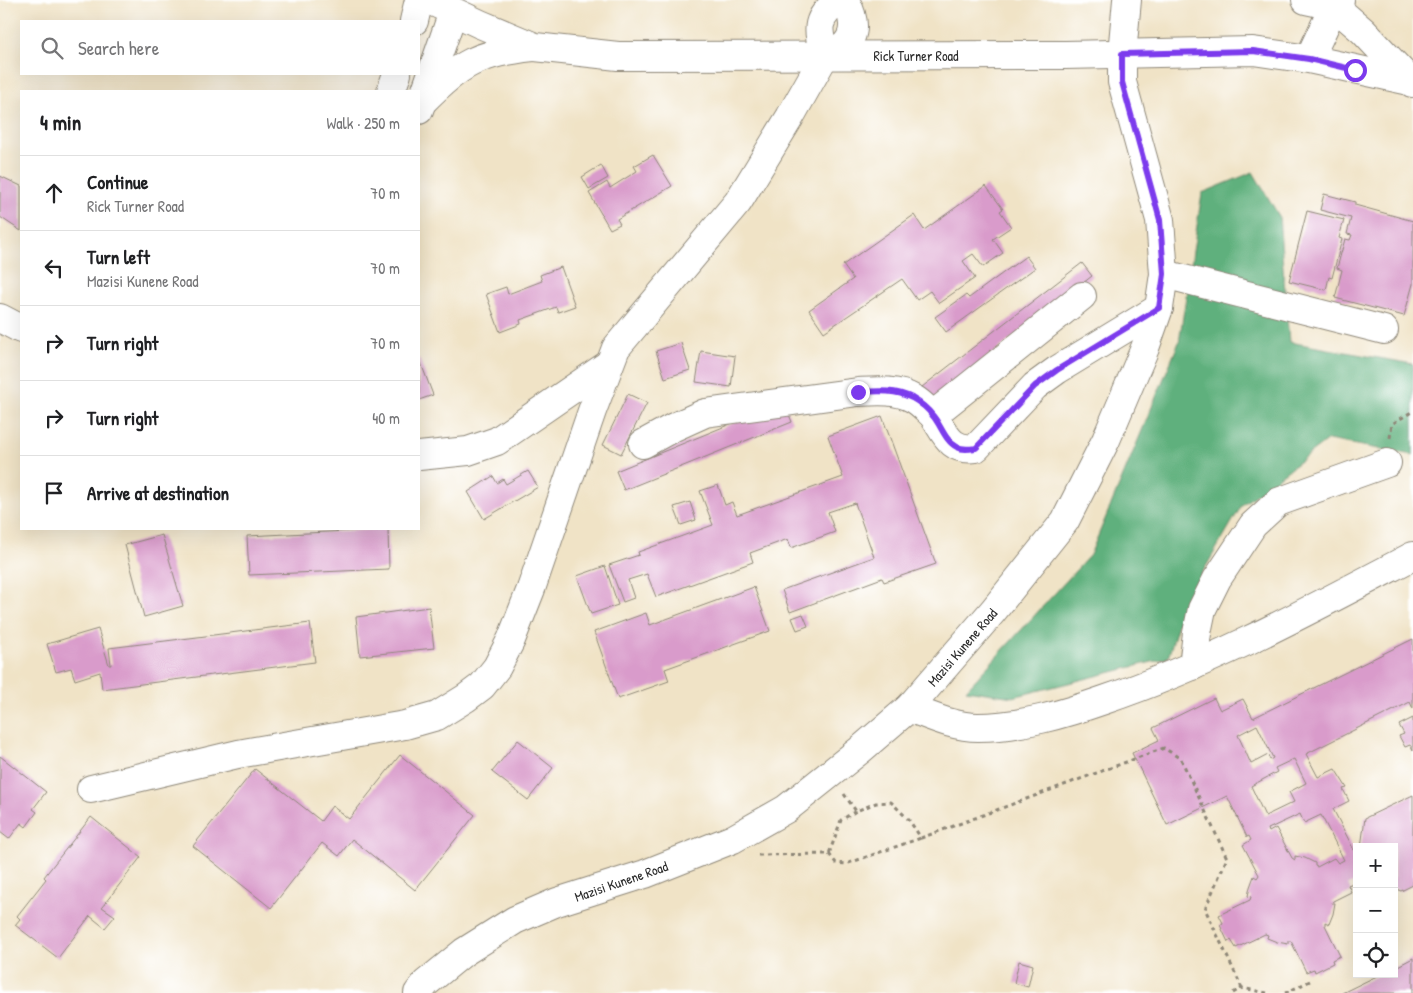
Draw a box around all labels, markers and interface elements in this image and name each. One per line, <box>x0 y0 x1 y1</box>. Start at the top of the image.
search box <box>20 20 420 75</box>
icon: search <box>38 34 66 62</box>
text: Search here <box>78 35 159 61</box>
street label: Rick Turner Road <box>874 46 959 65</box>
route start <box>1344 59 1367 82</box>
text: 4 min <box>40 108 81 137</box>
text: Walk · 250 m <box>326 112 400 134</box>
text: Continue <box>87 169 148 195</box>
icon: ahead <box>40 179 68 207</box>
text: 70 m <box>370 182 400 204</box>
text: Rick Turner Road <box>87 195 184 217</box>
text: Turn left <box>87 244 150 270</box>
icon: left <box>40 254 68 282</box>
text: 70 m <box>370 257 400 279</box>
text: Mazisi Kunene Road <box>87 270 199 292</box>
icon: right <box>40 329 68 357</box>
text: Turn right <box>87 330 158 356</box>
text: 70 m <box>370 332 400 354</box>
route end <box>847 381 870 404</box>
icon: right <box>40 404 68 432</box>
text: Turn right <box>87 405 158 431</box>
text: 40 m <box>372 407 400 429</box>
icon: arrive <box>40 479 68 507</box>
text: Arrive at destination <box>87 480 229 506</box>
street label: Mazisi Kunene Road <box>923 604 1002 690</box>
map controls <box>1353 843 1398 978</box>
button: + <box>1353 843 1398 888</box>
street label: Mazisi Kunene Road <box>572 856 671 906</box>
button: − <box>1353 888 1398 933</box>
button: locate <box>1353 933 1398 978</box>

